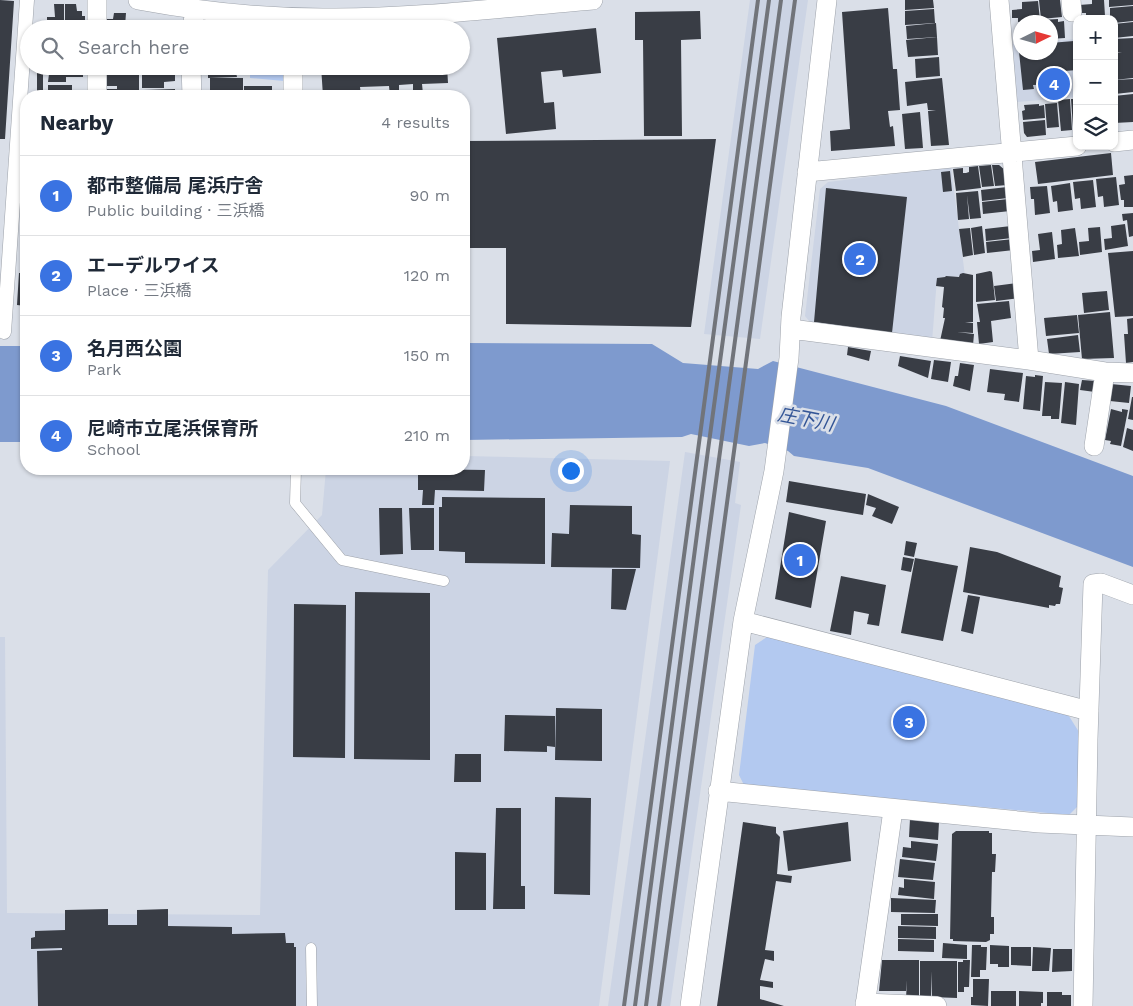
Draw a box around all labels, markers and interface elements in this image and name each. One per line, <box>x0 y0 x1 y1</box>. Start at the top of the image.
north arrow <box>1013 15 1058 60</box>
map controls <box>1073 15 1118 150</box>
button: + <box>1073 15 1118 60</box>
search box <box>20 20 470 75</box>
icon: search <box>38 34 66 62</box>
text: Search here <box>78 36 189 59</box>
button: − <box>1073 60 1118 105</box>
pin: 4 <box>1038 65 1070 103</box>
button: layers <box>1073 105 1118 150</box>
text: Nearby <box>40 110 113 135</box>
text: 4 results <box>381 113 450 132</box>
text: 都市整備局 尾浜庁舎 <box>87 174 263 197</box>
text: 1 <box>53 186 59 205</box>
text: 90 m <box>409 186 450 205</box>
text: Public building · 三浜橋 <box>87 201 265 220</box>
pin: 2 <box>844 240 876 278</box>
text: エーデルワイス <box>87 254 219 277</box>
text: 2 <box>51 266 61 285</box>
text: 120 m <box>404 266 450 285</box>
text: Place · 三浜橋 <box>87 281 191 300</box>
text: 名月西公園 <box>87 337 182 360</box>
text: 3 <box>51 346 61 365</box>
text: 150 m <box>404 346 450 365</box>
text: Park <box>87 360 121 379</box>
water label: 庄下川 <box>776 402 838 436</box>
text: 尼崎市立尾浜保育所 <box>87 417 258 440</box>
text: 4 <box>51 426 61 445</box>
text: 210 m <box>404 426 450 445</box>
text: School <box>87 440 140 459</box>
your location <box>558 458 584 484</box>
pin: 1 <box>784 541 816 579</box>
pin: 3 <box>893 703 925 741</box>

